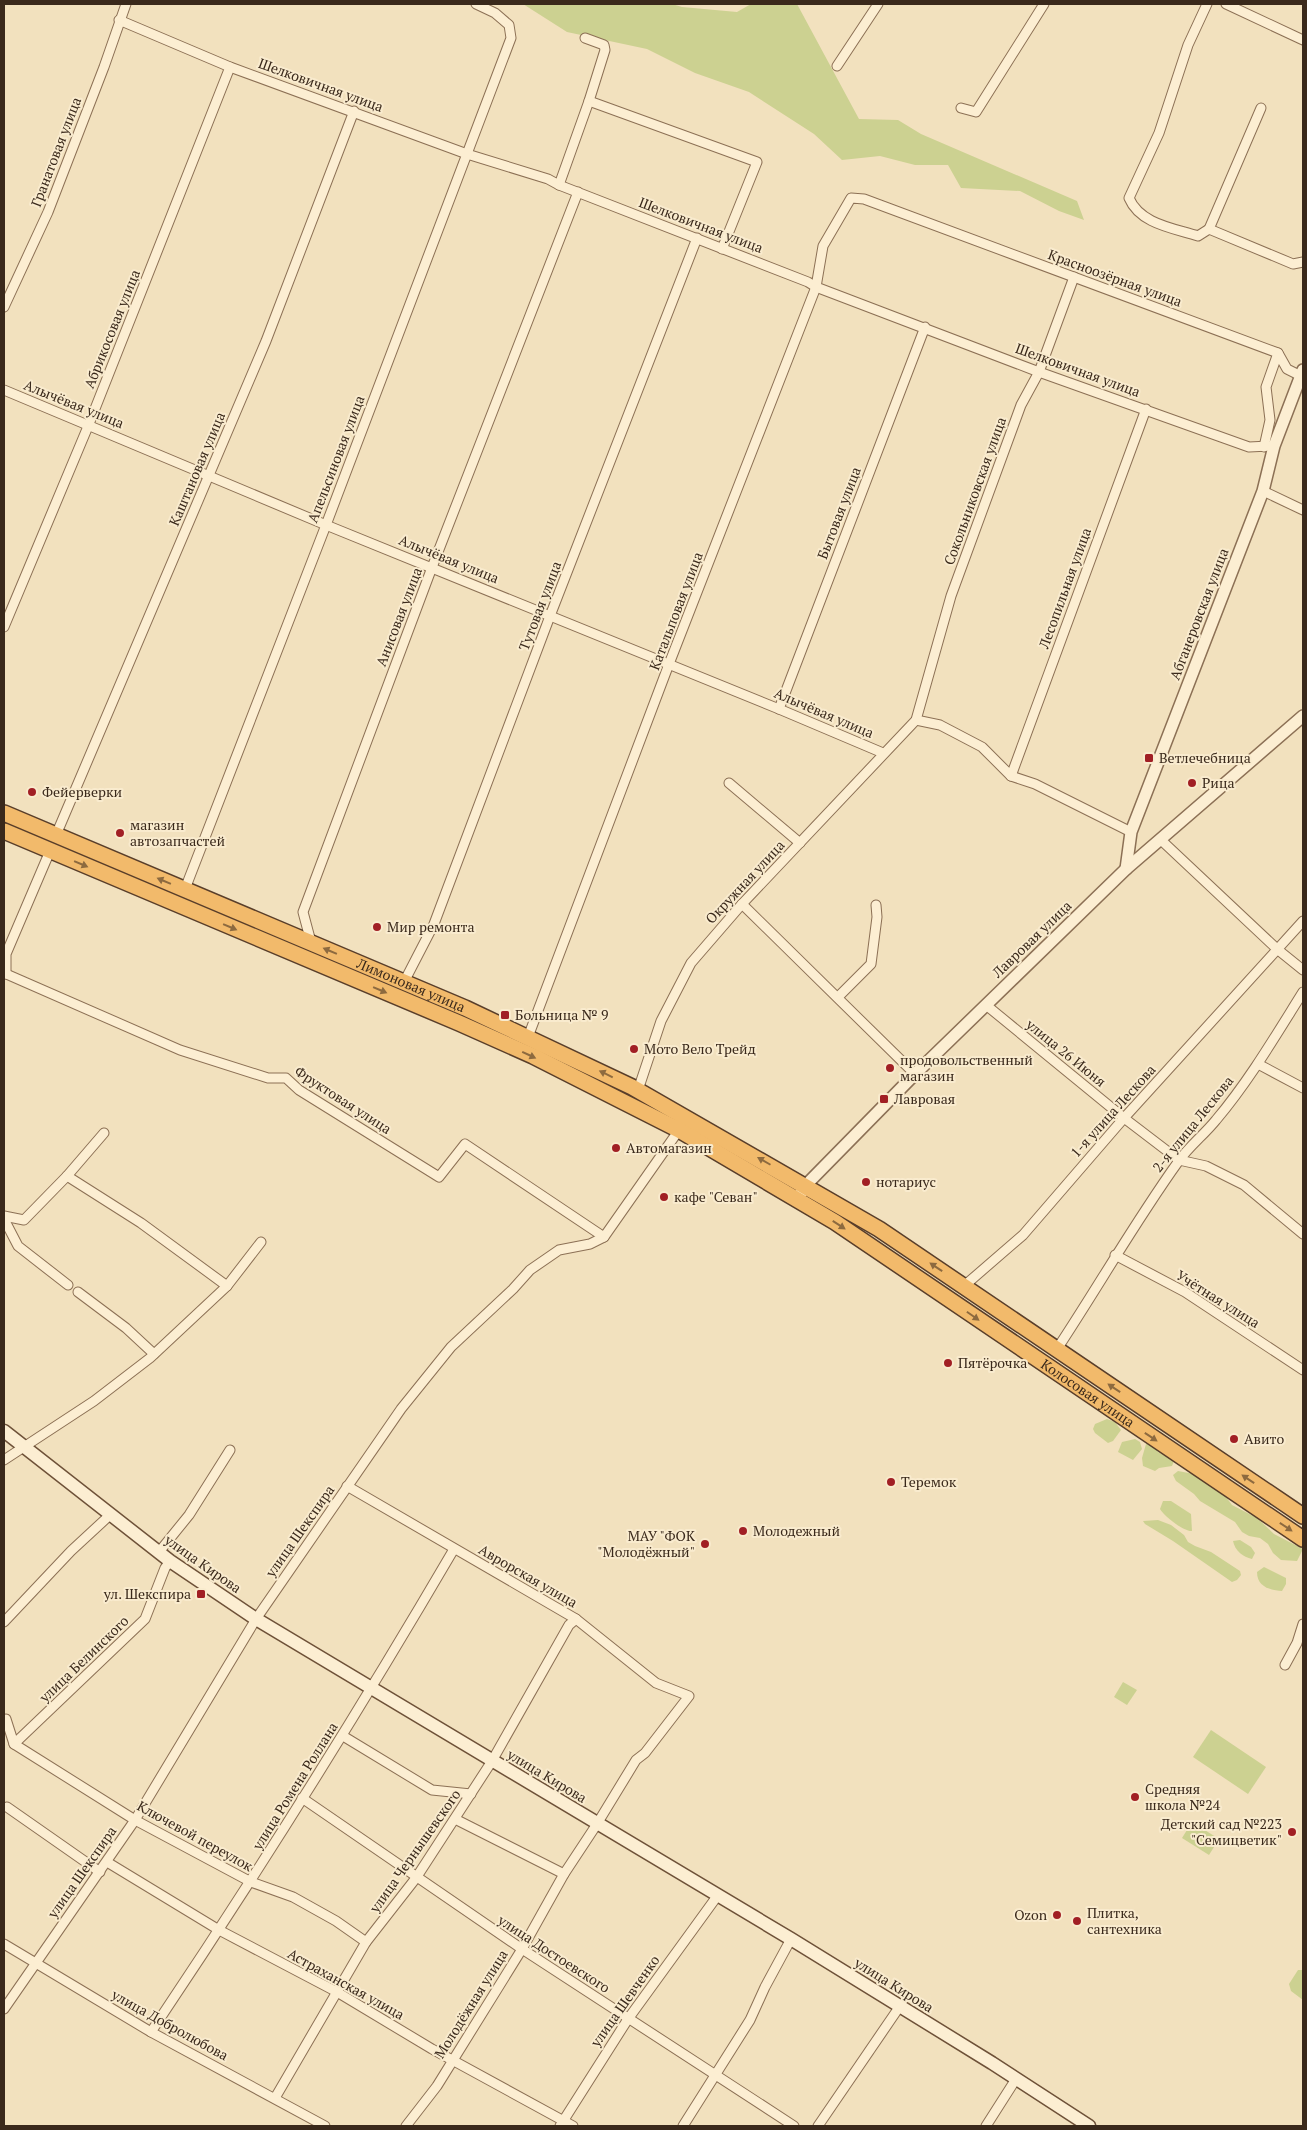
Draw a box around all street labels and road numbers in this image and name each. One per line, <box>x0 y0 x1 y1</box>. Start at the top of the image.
street label: Шелковичная улица <box>256 53 386 116</box>
street label: Гранатовая улица <box>26 94 85 209</box>
street label: Шелковичная улица <box>636 192 766 257</box>
street label: Красноозёрная улица <box>1046 244 1185 311</box>
street label: Абрикосовая улица <box>79 267 144 391</box>
street label: Шелковичная улица <box>1013 338 1143 401</box>
street label: Алычёвая улица <box>21 375 127 432</box>
street label: Апельсиновая улица <box>303 393 369 525</box>
street label: Каштановая улица <box>164 409 229 529</box>
street label: Сокольниковская улица <box>939 414 1010 567</box>
street label: Бытовая улица <box>812 464 865 562</box>
street label: Лесопильная улица <box>1034 525 1095 652</box>
street label: Алычёвая улица <box>396 530 502 587</box>
street label: Абганеровская улица <box>1165 545 1232 682</box>
street label: Катальповая улица <box>644 549 707 673</box>
street label: Тутовая улица <box>514 558 565 653</box>
street label: Анисовая улица <box>371 565 426 669</box>
street label: Алычёвая улица <box>772 683 877 742</box>
street label: Окружная улица <box>701 836 788 928</box>
street label: Лавровая улица <box>987 896 1075 982</box>
street label: Лимоновая улица <box>353 953 468 1016</box>
street label: улица 26 Июня <box>1022 1014 1110 1091</box>
street label: 1-я улица Лескова <box>1066 1060 1159 1161</box>
street label: Фруктовая улица <box>291 1061 395 1138</box>
street label: 2-я улица Лескова <box>1148 1072 1237 1176</box>
street label: Учётная улица <box>1173 1265 1264 1332</box>
street label: Колосовая улица <box>1038 1354 1139 1431</box>
street label: улица Шекспира <box>260 1481 338 1581</box>
street label: улица Кирова <box>160 1530 245 1597</box>
street label: Аврорская улица <box>475 1540 581 1612</box>
street label: улица Белинского <box>34 1611 133 1707</box>
street label: улица Ромена Роллана <box>247 1718 342 1854</box>
street label: улица Кирова <box>503 1744 591 1807</box>
street label: улица Чернышевского <box>364 1785 464 1917</box>
street label: Ключевой переулок <box>134 1796 257 1875</box>
street label: улица Шекспира <box>42 1822 120 1922</box>
street label: улица Достоевского <box>494 1910 614 1997</box>
street label: Астраханская улица <box>284 1944 408 2024</box>
street label: Молодёжная улица <box>430 1946 512 2062</box>
street label: улица Шевченко <box>585 1951 663 2051</box>
street label: улица Кирова <box>850 1952 937 2016</box>
street label: улица Добролюбова <box>108 1984 232 2064</box>

